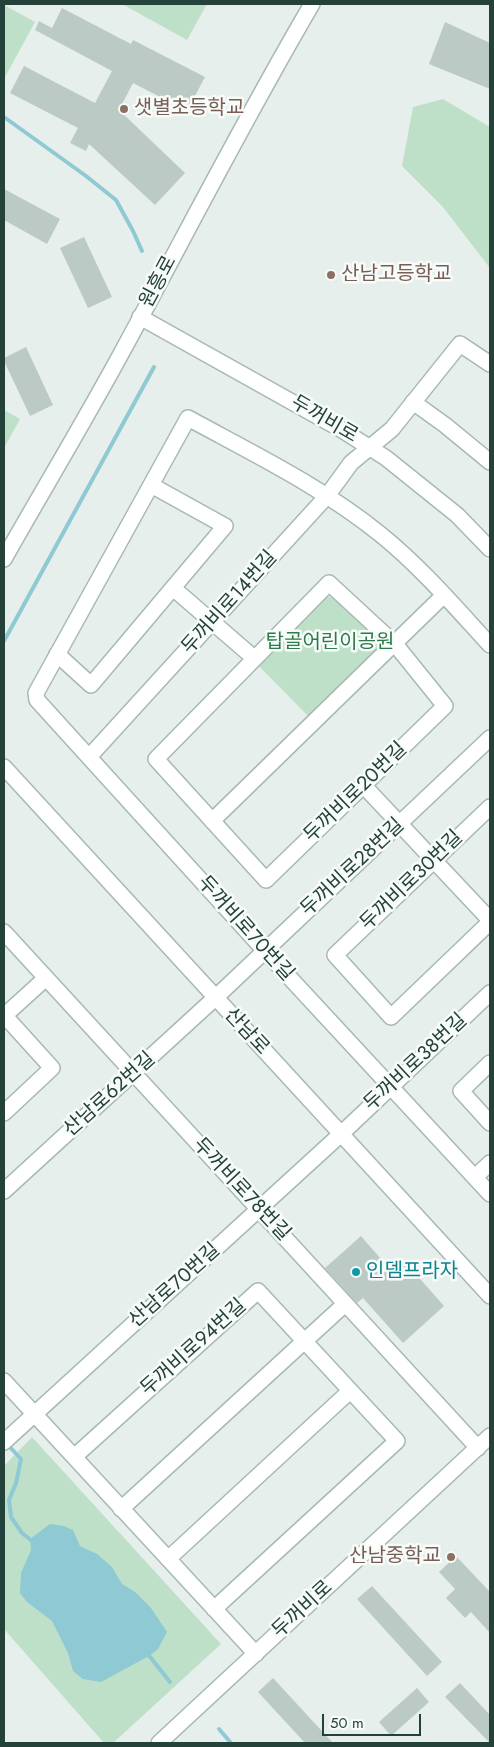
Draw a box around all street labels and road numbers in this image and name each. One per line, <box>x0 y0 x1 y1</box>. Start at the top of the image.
street label: 원흥로 <box>135 252 183 312</box>
street label: 두꺼비로 <box>286 391 362 449</box>
street label: 두꺼비로14번길 <box>177 546 283 660</box>
street label: 두꺼비로20번길 <box>300 738 412 848</box>
street label: 두꺼비로28번길 <box>296 814 410 922</box>
street label: 두꺼비로30번길 <box>356 826 468 936</box>
street label: 두꺼비로70번길 <box>192 872 298 986</box>
street label: 산남로 <box>218 1004 274 1060</box>
street label: 두꺼비로38번길 <box>359 1009 473 1117</box>
street label: 산남로62번길 <box>59 1048 161 1142</box>
street label: 두꺼비로78번길 <box>187 1134 295 1246</box>
street label: 산남로70번길 <box>124 1239 226 1333</box>
street label: 두꺼비로94번길 <box>136 1294 252 1402</box>
street label: 두꺼비로 <box>268 1576 338 1644</box>

